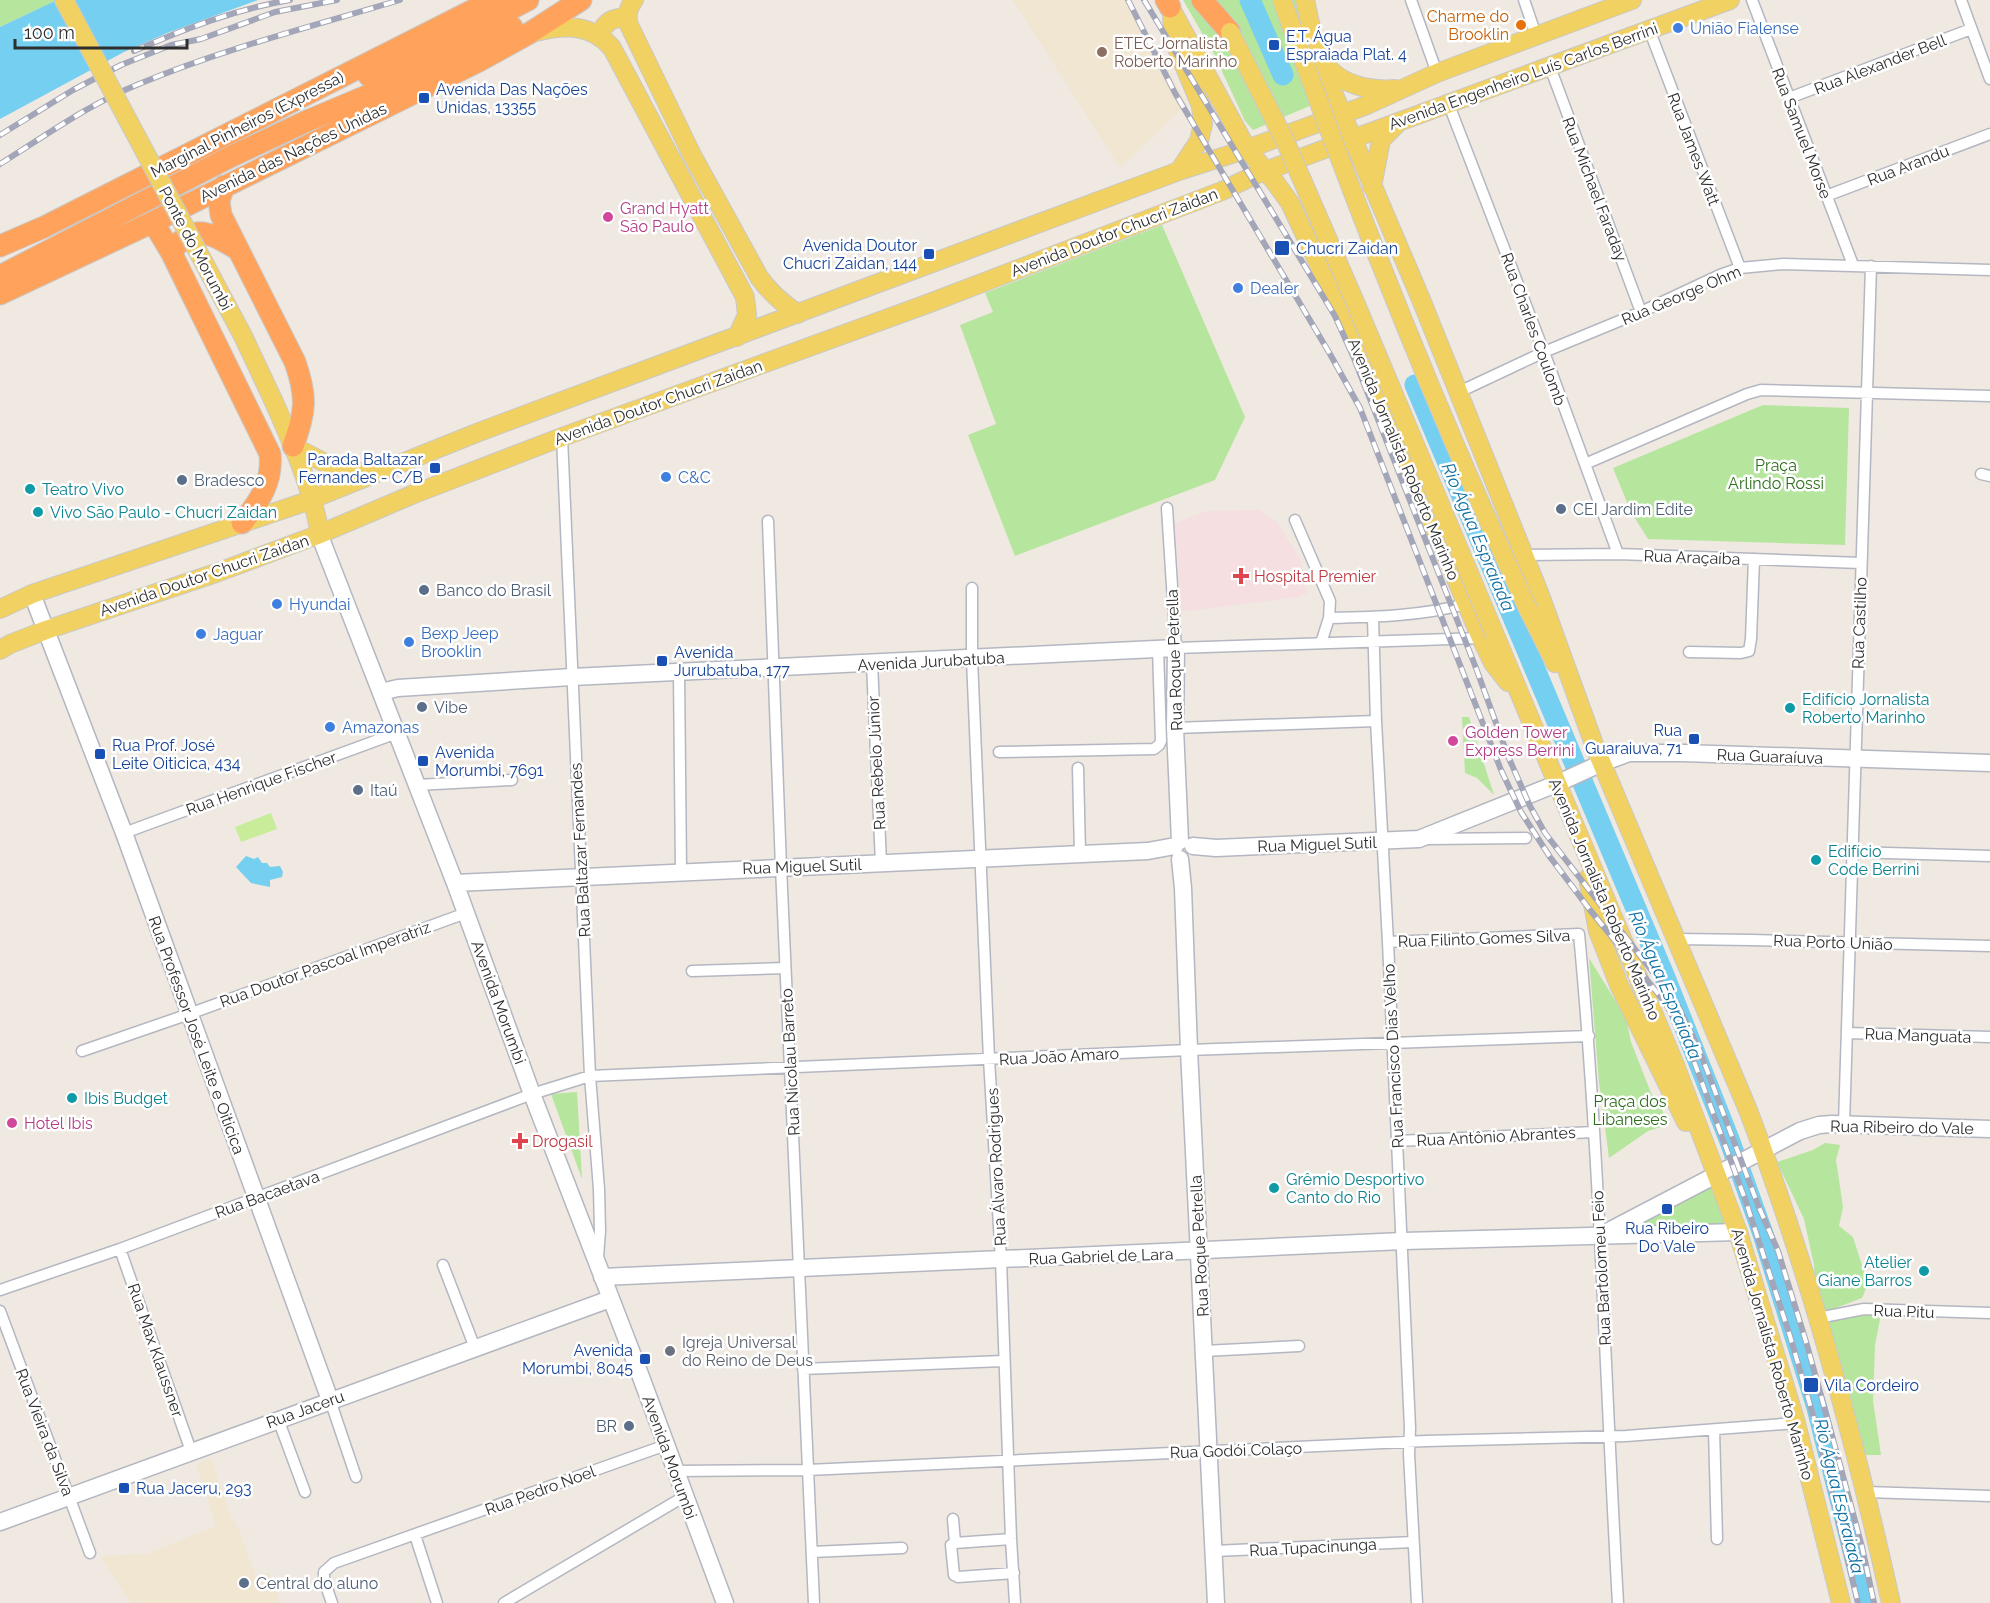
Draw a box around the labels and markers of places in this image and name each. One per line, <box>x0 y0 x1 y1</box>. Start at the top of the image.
place label: Charme do Brooklin <box>1427 7 1509 44</box>
marker: Charme do Brooklin <box>1514 18 1528 32</box>
place label: União Fialense <box>1690 19 1799 38</box>
marker: União Fialense <box>1671 21 1685 35</box>
place label: E.T. Água Espraiada Plat. 4 <box>1286 26 1407 64</box>
place label: ETEC Jornalista Roberto Marinho <box>1114 34 1237 71</box>
marker: E.T. Água Espraiada Plat. 4 <box>1267 38 1281 52</box>
marker: ETEC Jornalista Roberto Marinho <box>1095 45 1109 59</box>
place label: Avenida Das Nações Unidas, 13355 <box>436 80 588 117</box>
marker: Avenida Das Nações Unidas, 13355 <box>417 91 431 105</box>
place label: Grand Hyatt São Paulo <box>620 199 709 236</box>
marker: Grand Hyatt São Paulo <box>601 210 615 224</box>
place label: Avenida Doutor Chucri Zaidan, 144 <box>783 236 917 273</box>
marker: Chucri Zaidan <box>1273 239 1291 257</box>
place label: Chucri Zaidan <box>1296 239 1398 258</box>
marker: Avenida Doutor Chucri Zaidan, 144 <box>922 247 936 261</box>
place label: Dealer <box>1250 279 1299 298</box>
marker: Dealer <box>1231 281 1245 295</box>
place label: Parada Baltazar Fernandes - C/B <box>298 450 423 487</box>
marker: Parada Baltazar Fernandes - C/B <box>428 461 442 475</box>
place label: C&C <box>678 468 711 487</box>
marker: C&C <box>659 470 673 484</box>
place label: Bradesco <box>194 471 264 490</box>
marker: Bradesco <box>175 473 189 487</box>
place label: Teatro Vivo <box>42 480 124 499</box>
marker: Teatro Vivo <box>23 482 37 496</box>
place label: CEI Jardim Edite <box>1573 500 1693 519</box>
marker: CEI Jardim Edite <box>1554 502 1568 516</box>
place label: Vivo São Paulo - Chucri Zaidan <box>50 503 277 522</box>
marker: Vivo São Paulo - Chucri Zaidan <box>31 505 45 519</box>
marker: Hospital Premier <box>1232 567 1250 585</box>
place label: Hospital Premier <box>1254 567 1377 586</box>
place label: Banco do Brasil <box>436 581 552 600</box>
marker: Banco do Brasil <box>417 583 431 597</box>
place label: Hyundai <box>289 595 350 614</box>
marker: Hyundai <box>270 597 284 611</box>
place label: Bexp Jeep Brooklin <box>421 624 499 661</box>
place label: Jaguar <box>213 625 263 644</box>
marker: Jaguar <box>194 627 208 641</box>
marker: Bexp Jeep Brooklin <box>402 635 416 649</box>
place label: Avenida Jurubatuba, 177 <box>674 643 790 680</box>
marker: Avenida Jurubatuba, 177 <box>655 654 669 668</box>
place label: Edifício Jornalista Roberto Marinho <box>1802 690 1930 727</box>
place label: Vibe <box>434 698 468 717</box>
marker: Vibe <box>415 700 429 714</box>
marker: Edifício Jornalista Roberto Marinho <box>1783 701 1797 715</box>
place label: Amazonas <box>342 718 420 737</box>
marker: Amazonas <box>323 720 337 734</box>
place label: Rua Guaraiuva, 71 <box>1585 721 1682 758</box>
place label: Golden Tower Express Berrini <box>1465 723 1575 760</box>
marker: Rua Guaraiuva, 71 <box>1687 732 1701 746</box>
marker: Golden Tower Express Berrini <box>1446 734 1460 748</box>
place label: Rua Prof. José Leite Oiticica, 434 <box>112 736 241 773</box>
place label: Avenida Morumbi, 7691 <box>435 743 544 780</box>
marker: Rua Prof. José Leite Oiticica, 434 <box>93 747 107 761</box>
marker: Avenida Morumbi, 7691 <box>416 754 430 768</box>
place label: Itaú <box>370 781 397 800</box>
marker: Itaú <box>351 783 365 797</box>
place label: Edifício Code Berrini <box>1828 842 1920 879</box>
marker: Edifício Code Berrini <box>1809 853 1823 867</box>
place label: Ibis Budget <box>84 1089 168 1108</box>
marker: Ibis Budget <box>65 1091 79 1105</box>
place label: Hotel Ibis <box>24 1114 93 1133</box>
marker: Hotel Ibis <box>5 1116 19 1130</box>
place label: Drogasil <box>532 1132 593 1151</box>
marker: Drogasil <box>513 1134 527 1148</box>
place label: Grêmio Desportivo Canto do Rio <box>1286 1170 1424 1207</box>
marker: Grêmio Desportivo Canto do Rio <box>1267 1181 1281 1195</box>
marker: Rua Ribeiro Do Vale <box>1660 1202 1674 1216</box>
place label: Rua Ribeiro Do Vale <box>1625 1219 1709 1256</box>
place label: Atelier Giane Barros <box>1818 1253 1912 1290</box>
marker: Atelier Giane Barros <box>1917 1264 1931 1278</box>
place label: Igreja Universal do Reino de Deus <box>682 1333 813 1370</box>
place label: Avenida Morumbi, 8045 <box>522 1341 633 1378</box>
marker: Igreja Universal do Reino de Deus <box>663 1344 677 1358</box>
marker: Avenida Morumbi, 8045 <box>638 1352 652 1366</box>
marker: Vila Cordeiro <box>1802 1376 1820 1394</box>
place label: Vila Cordeiro <box>1824 1376 1919 1395</box>
place label: BR <box>596 1417 617 1436</box>
marker: BR <box>622 1419 636 1433</box>
place label: Rua Jaceru, 293 <box>136 1479 252 1498</box>
marker: Rua Jaceru, 293 <box>117 1481 131 1495</box>
place label: Central do aluno <box>256 1574 378 1593</box>
marker: Central do aluno <box>237 1576 251 1590</box>

